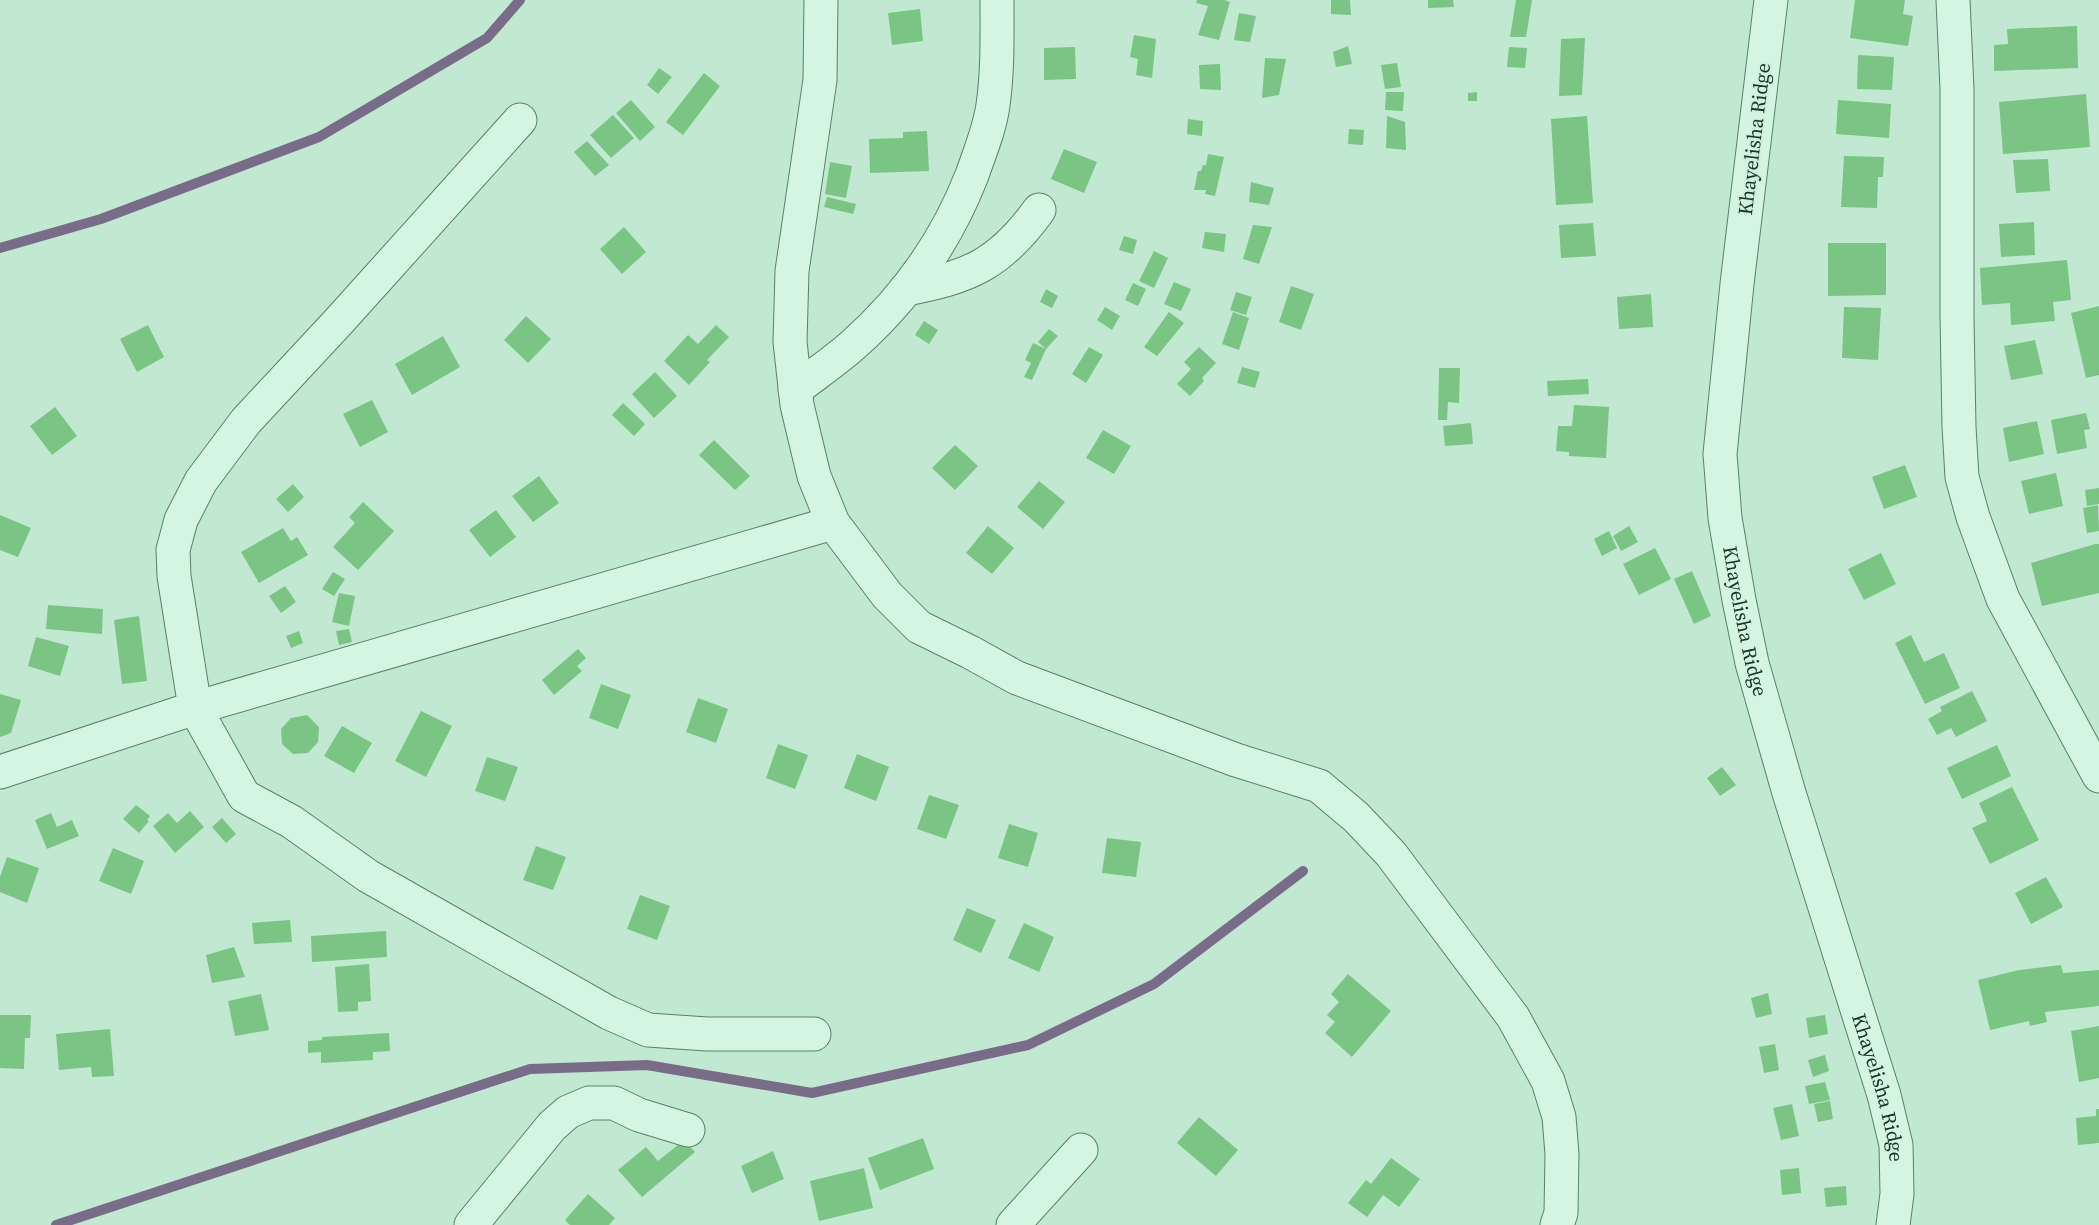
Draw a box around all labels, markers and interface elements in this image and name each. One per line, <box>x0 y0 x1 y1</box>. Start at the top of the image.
street label: Khayelisha Ridge <box>1731 61 1777 217</box>
street label: Khayelisha Ridge <box>1716 544 1775 699</box>
street label: Khayelisha Ridge <box>1845 1010 1910 1162</box>

